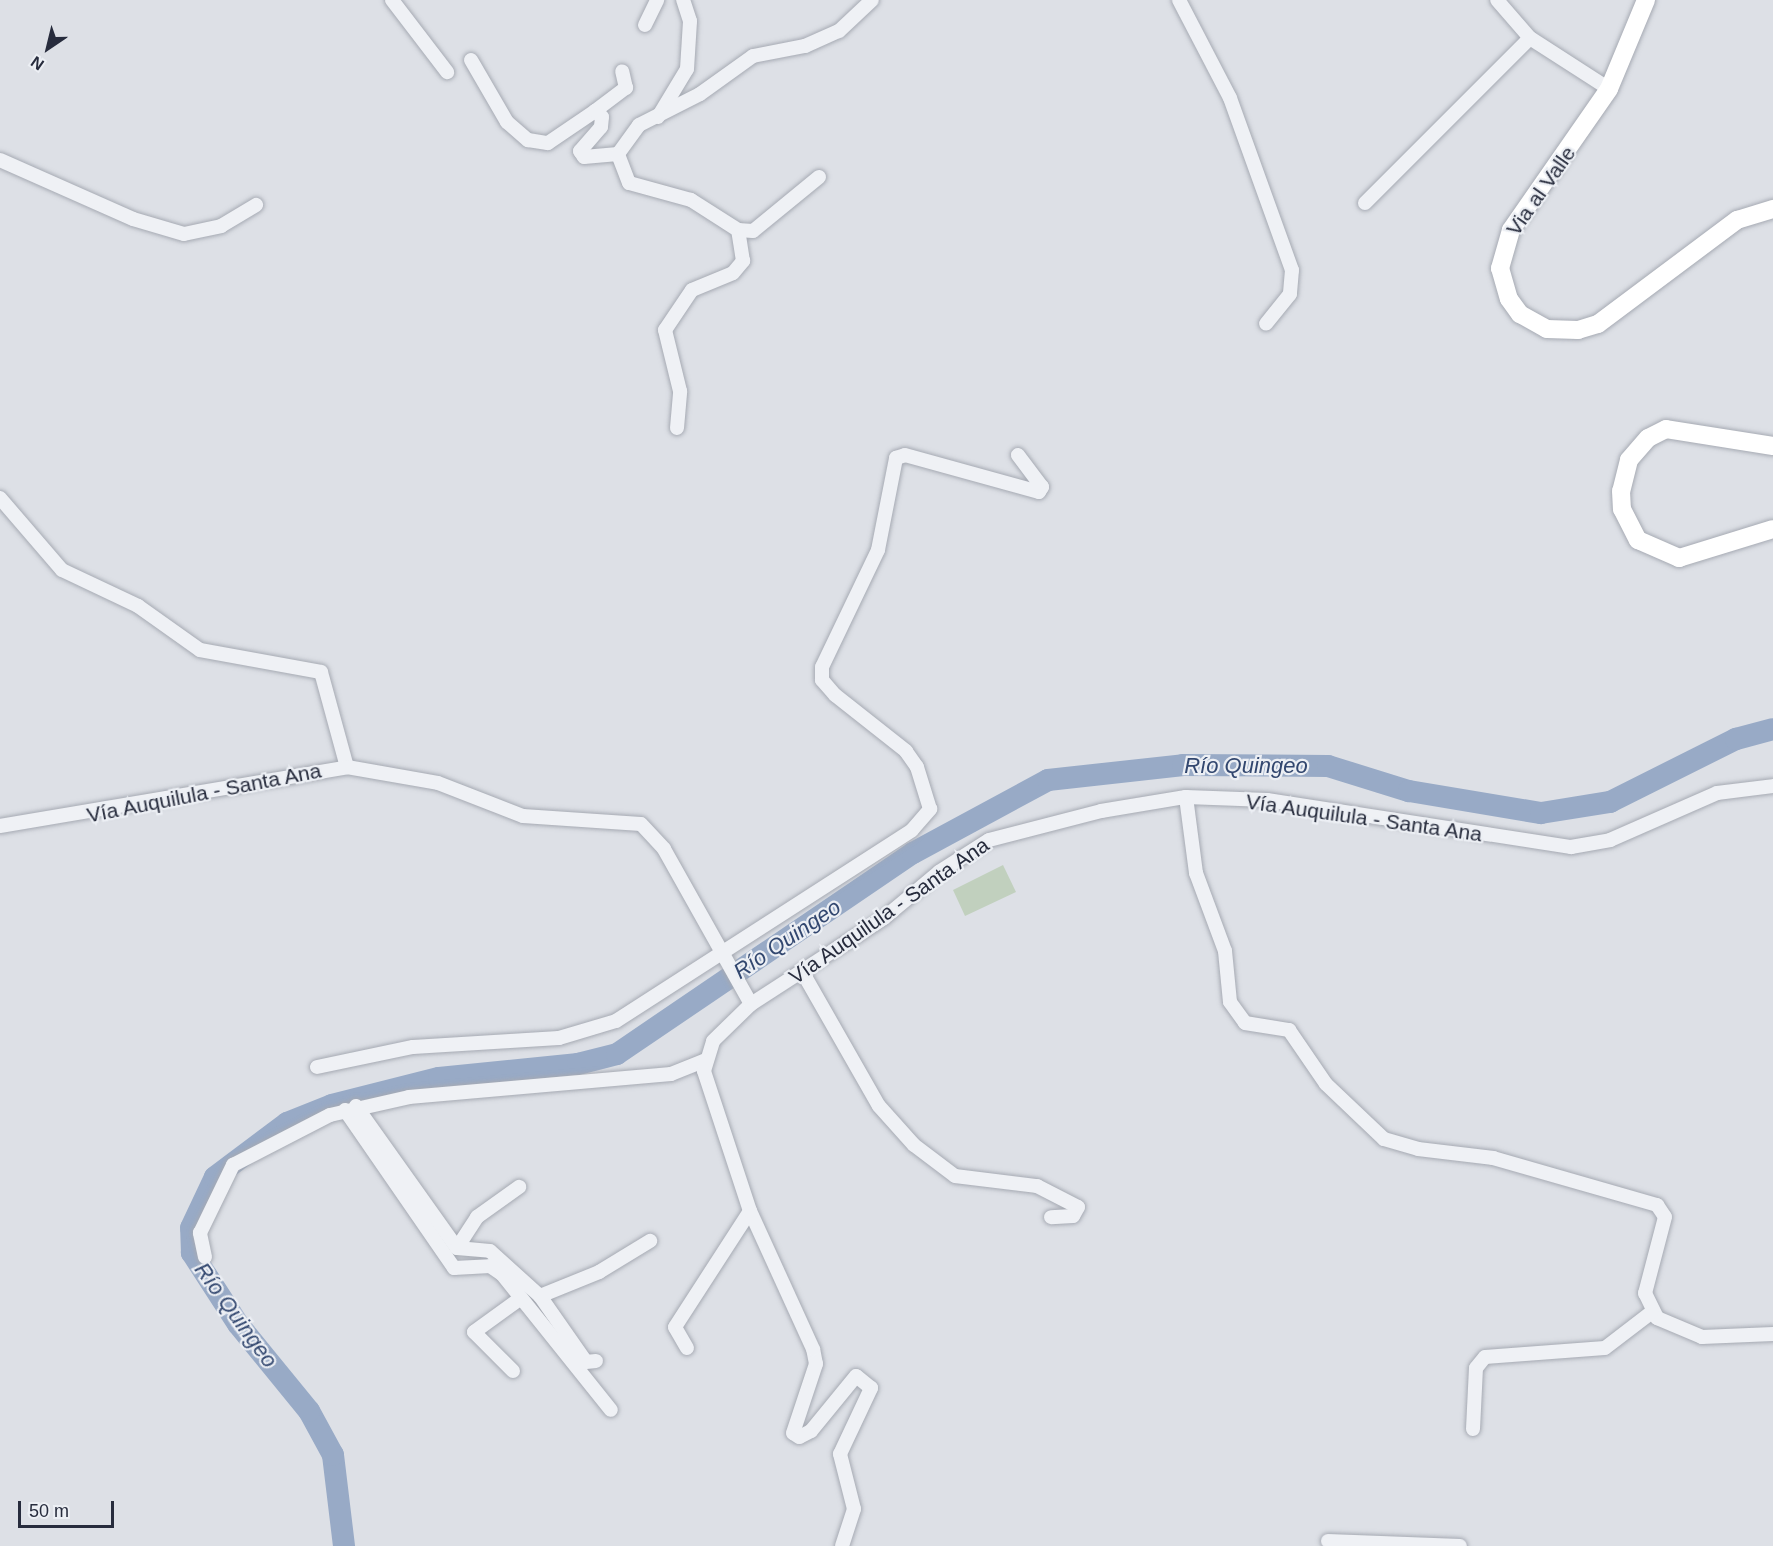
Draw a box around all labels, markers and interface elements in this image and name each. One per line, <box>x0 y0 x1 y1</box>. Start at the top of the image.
north arrow <box>18 18 78 78</box>
text: N <box>28 53 47 73</box>
street label: Via al Valle <box>1501 142 1581 240</box>
water label: Río Quingeo <box>1184 753 1308 779</box>
street label: Vía Auquilula - Santa Ana <box>84 758 324 828</box>
street label: Vía Auquilula - Santa Ana <box>1243 789 1485 847</box>
street label: Vía Auquilula - Santa Ana <box>783 832 995 990</box>
water label: Río Quingeo <box>728 894 846 984</box>
water label: Río Quingeo <box>189 1257 283 1373</box>
scale bar <box>21 1489 117 1527</box>
text: 50 m <box>29 1501 69 1521</box>

